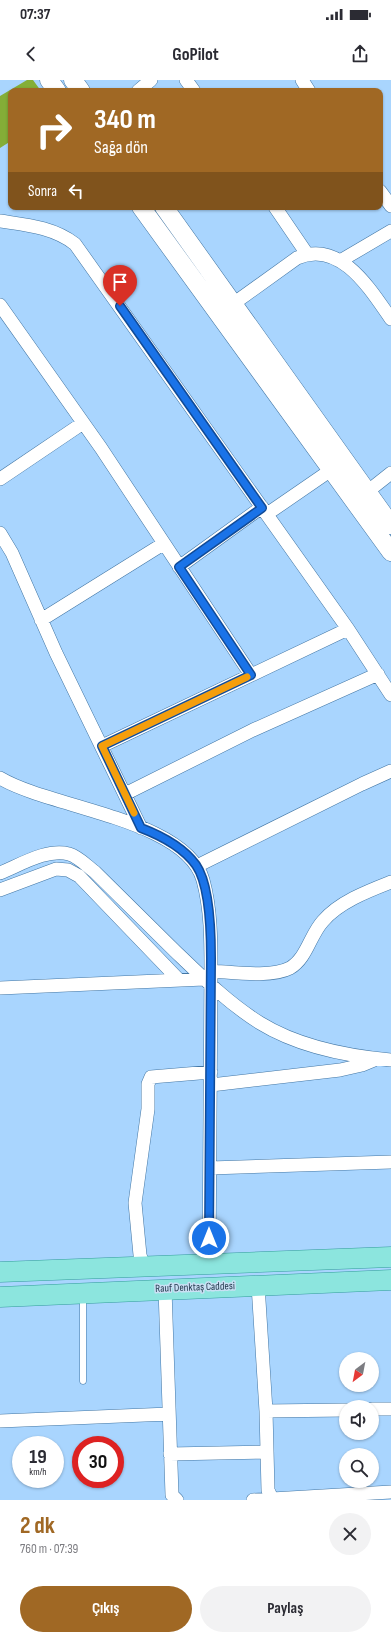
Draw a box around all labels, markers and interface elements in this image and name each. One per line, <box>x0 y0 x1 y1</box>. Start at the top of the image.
text: 07:37 <box>20 5 50 24</box>
icon: back <box>20 43 42 65</box>
icon: share <box>349 43 371 65</box>
text: GoPilot <box>172 44 219 65</box>
text: 340 m <box>94 103 156 136</box>
icon: right <box>28 104 80 156</box>
text: Sağa dön <box>94 137 148 158</box>
icon: left <box>65 180 87 202</box>
text: Sonra <box>28 182 57 201</box>
pin <box>103 265 137 306</box>
icon: arrive <box>109 271 131 293</box>
position arrow <box>188 1217 230 1259</box>
street label: Rauf Denktaş Caddesi <box>155 1279 235 1295</box>
north arrow <box>339 1352 379 1392</box>
map controls <box>339 1352 379 1488</box>
button: sound <box>339 1400 379 1440</box>
speed limit sign: 30 <box>72 1436 124 1488</box>
text: 19 <box>29 1445 47 1469</box>
button: search <box>339 1448 379 1488</box>
text: km/h <box>29 1466 47 1478</box>
text: 2 dk <box>20 1511 55 1540</box>
button: close <box>329 1513 371 1555</box>
text: 760 m · 07:39 <box>20 1541 78 1557</box>
button: Çıkış <box>20 1586 192 1632</box>
button: Paylaş <box>200 1586 371 1632</box>

